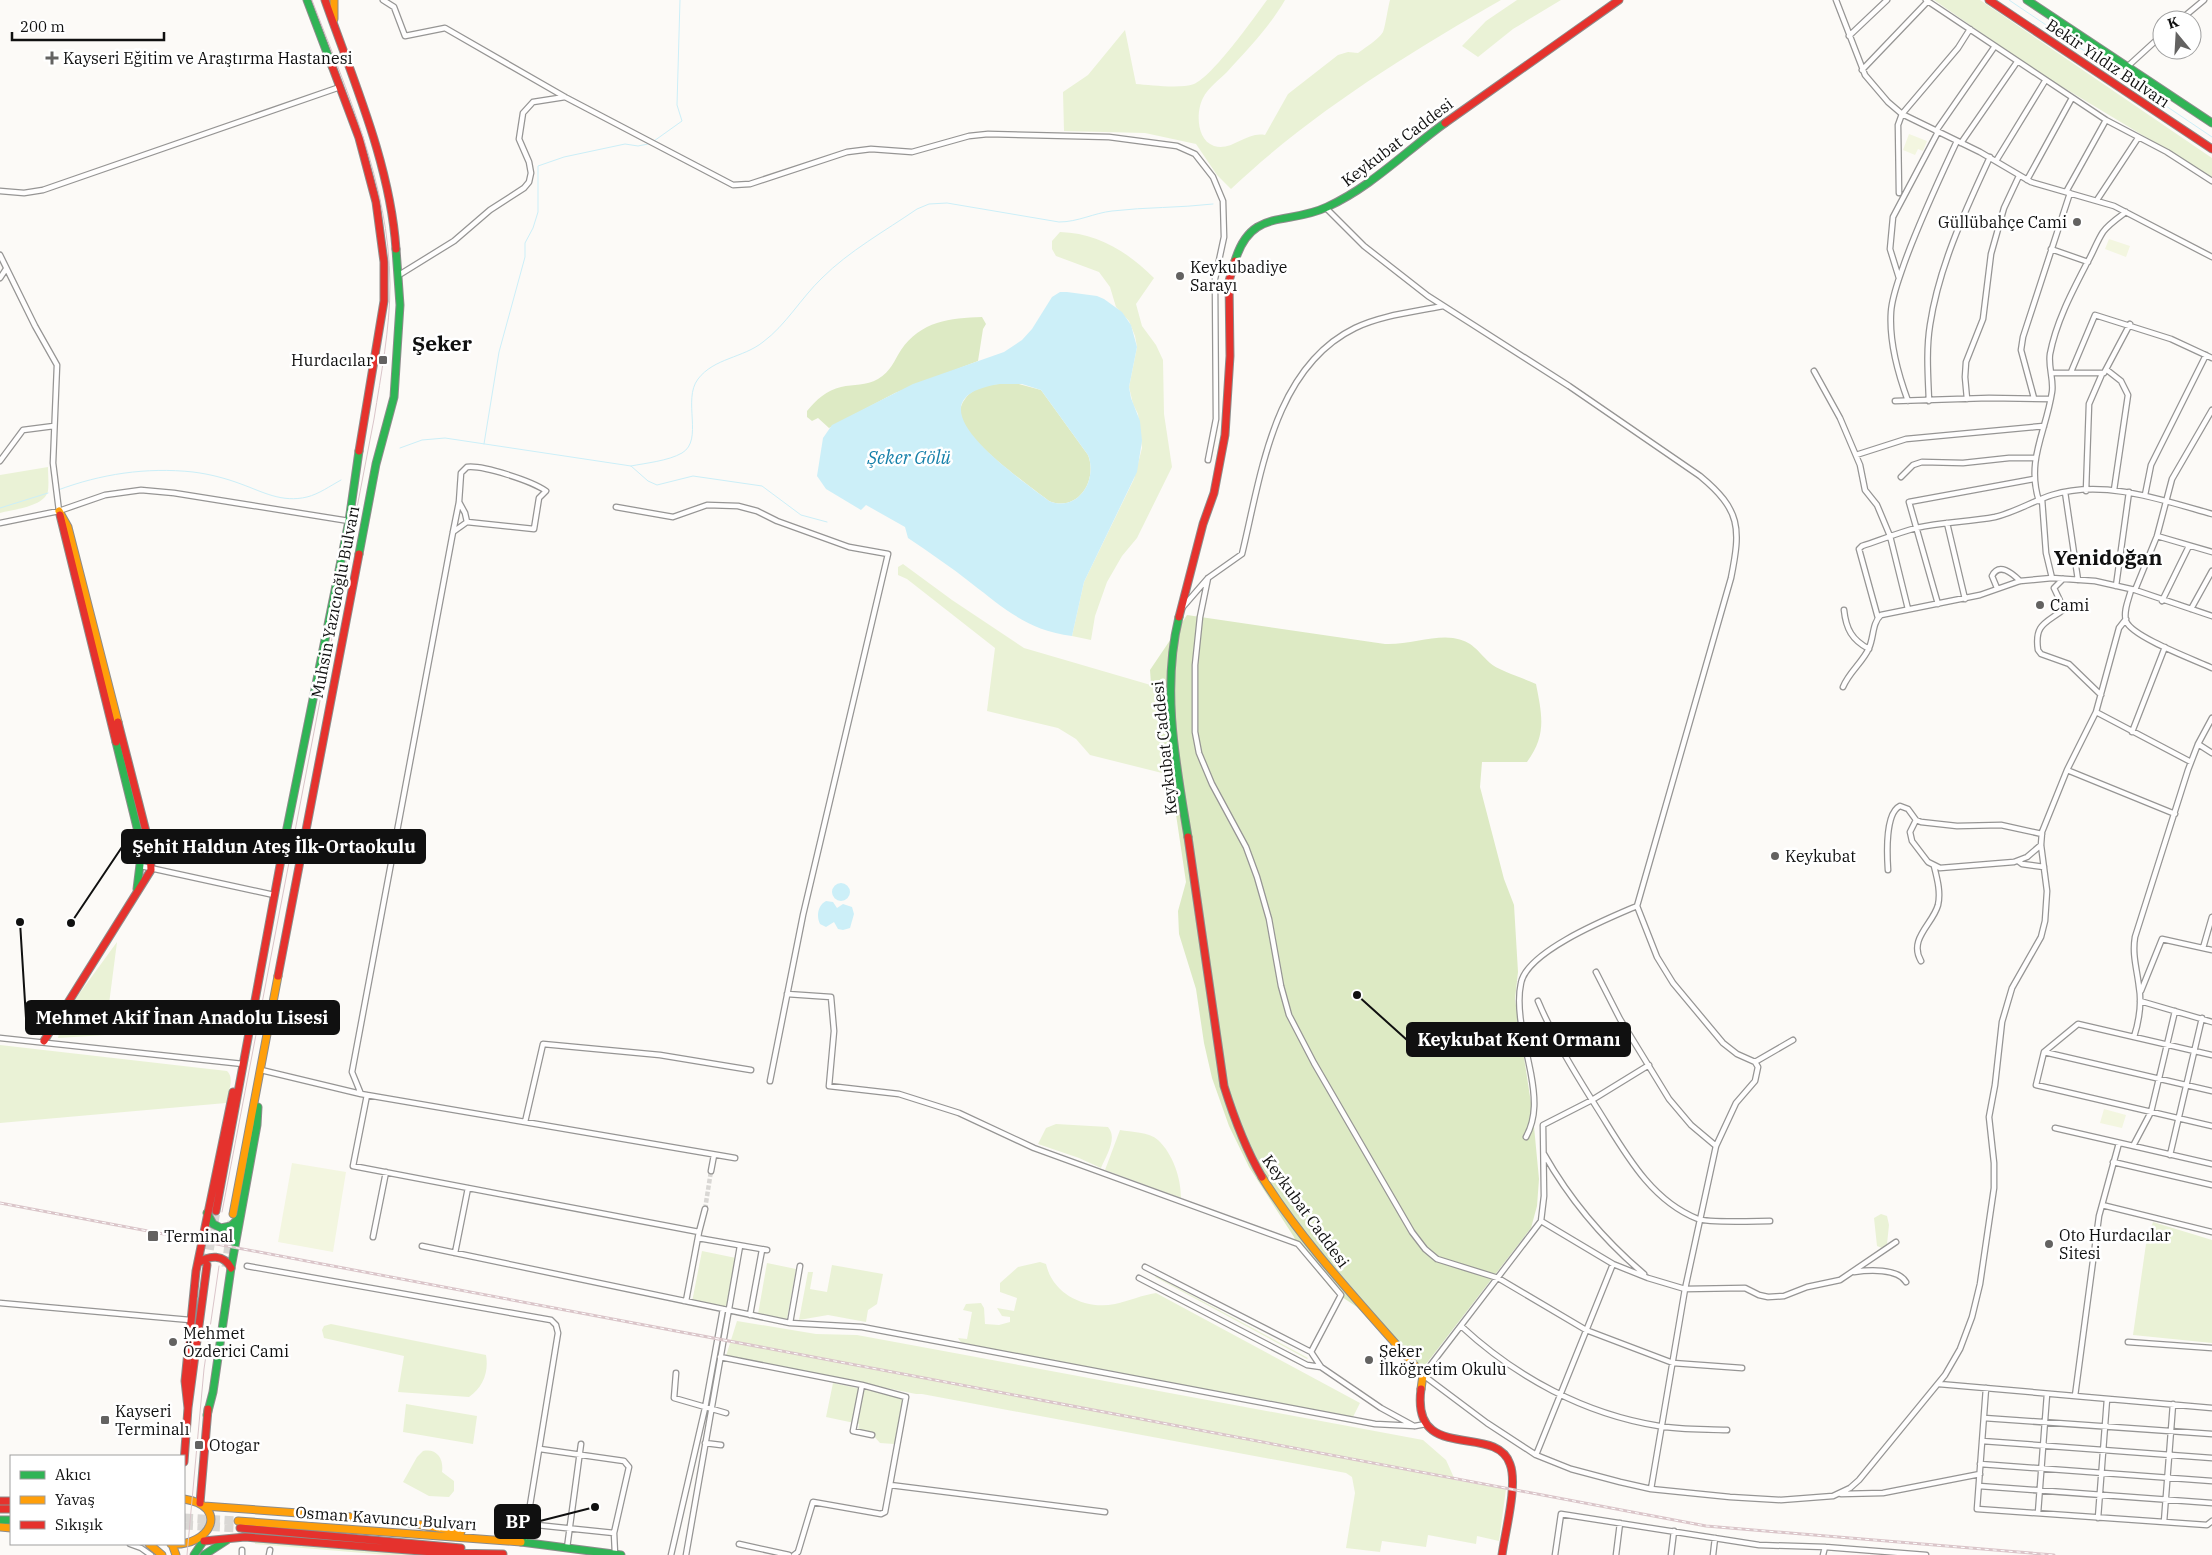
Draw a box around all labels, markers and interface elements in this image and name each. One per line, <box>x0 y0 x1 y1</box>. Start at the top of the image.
scale bar <box>12 10 165 42</box>
north arrow <box>2152 10 2202 60</box>
text: K <box>2165 12 2181 33</box>
street label: Bekir Yıldız Bulvarı <box>2042 14 2174 112</box>
text: 200 m <box>20 17 65 36</box>
place label: Kayseri Eğitim ve Araştırma Hastanesi <box>63 48 353 68</box>
marker: Kayseri Eğitim ve Araştırma Hastanesi <box>45 51 59 65</box>
street label: Keykubat Caddesi <box>1337 94 1457 190</box>
place label: Güllübahçe Cami <box>1938 212 2067 232</box>
marker: Güllübahçe Cami <box>2071 216 2083 228</box>
place label: Keykubadiye Sarayı <box>1190 257 1287 295</box>
marker: Keykubadiye Sarayı <box>1174 270 1186 282</box>
district label: Şeker <box>412 329 473 357</box>
place label: Hurdacılar <box>291 350 373 370</box>
marker: Hurdacılar <box>377 354 389 366</box>
water label: Şeker Gölü <box>866 446 952 469</box>
street label: Muhsin Yazıcıoğlu Bulvarı <box>307 504 363 700</box>
district label: Yenidoğan <box>2054 543 2162 571</box>
place label: Cami <box>2050 595 2089 615</box>
marker: Cami <box>2034 599 2046 611</box>
street label: Keykubat Caddesi <box>1147 680 1181 816</box>
callout: Şehit Haldun Ateş İlk-Ortaokulu <box>122 830 425 863</box>
text: Şehit Haldun Ateş İlk-Ortaokulu <box>132 835 416 858</box>
place label: Keykubat <box>1785 846 1856 866</box>
marker: Keykubat <box>1769 850 1781 862</box>
callout: Mehmet Akif İnan Anadolu Lisesi <box>26 1001 339 1034</box>
text: Mehmet Akif İnan Anadolu Lisesi <box>36 1006 328 1029</box>
callout: Keykubat Kent Ormanı <box>1407 1023 1630 1056</box>
text: Keykubat Kent Ormanı <box>1417 1028 1621 1051</box>
street label: Keykubat Caddesi <box>1258 1151 1354 1271</box>
place label: Oto Hurdacılar Sitesi <box>2059 1225 2171 1263</box>
place label: Terminal <box>164 1226 234 1246</box>
marker: Terminal <box>146 1229 160 1243</box>
marker: Oto Hurdacılar Sitesi <box>2043 1238 2055 1250</box>
place label: Mehmet Özderici Cami <box>183 1323 289 1361</box>
marker: Mehmet Özderici Cami <box>167 1336 179 1348</box>
place label: Şeker İlköğretim Okulu <box>1379 1341 1507 1379</box>
marker: Şeker İlköğretim Okulu <box>1363 1354 1375 1366</box>
place label: Kayseri Terminalı <box>115 1401 189 1439</box>
marker: Kayseri Terminalı <box>99 1414 111 1426</box>
place label: Otogar <box>209 1435 260 1455</box>
marker: Otogar <box>193 1439 205 1451</box>
legend <box>10 1455 185 1545</box>
text: Akıcı <box>55 1465 91 1484</box>
text: Yavaş <box>55 1490 95 1509</box>
street label: Osman Kavuncu Bulvarı <box>295 1502 477 1534</box>
callout: BP <box>495 1505 540 1538</box>
text: BP <box>506 1510 530 1533</box>
text: Sıkışık <box>55 1515 103 1534</box>

